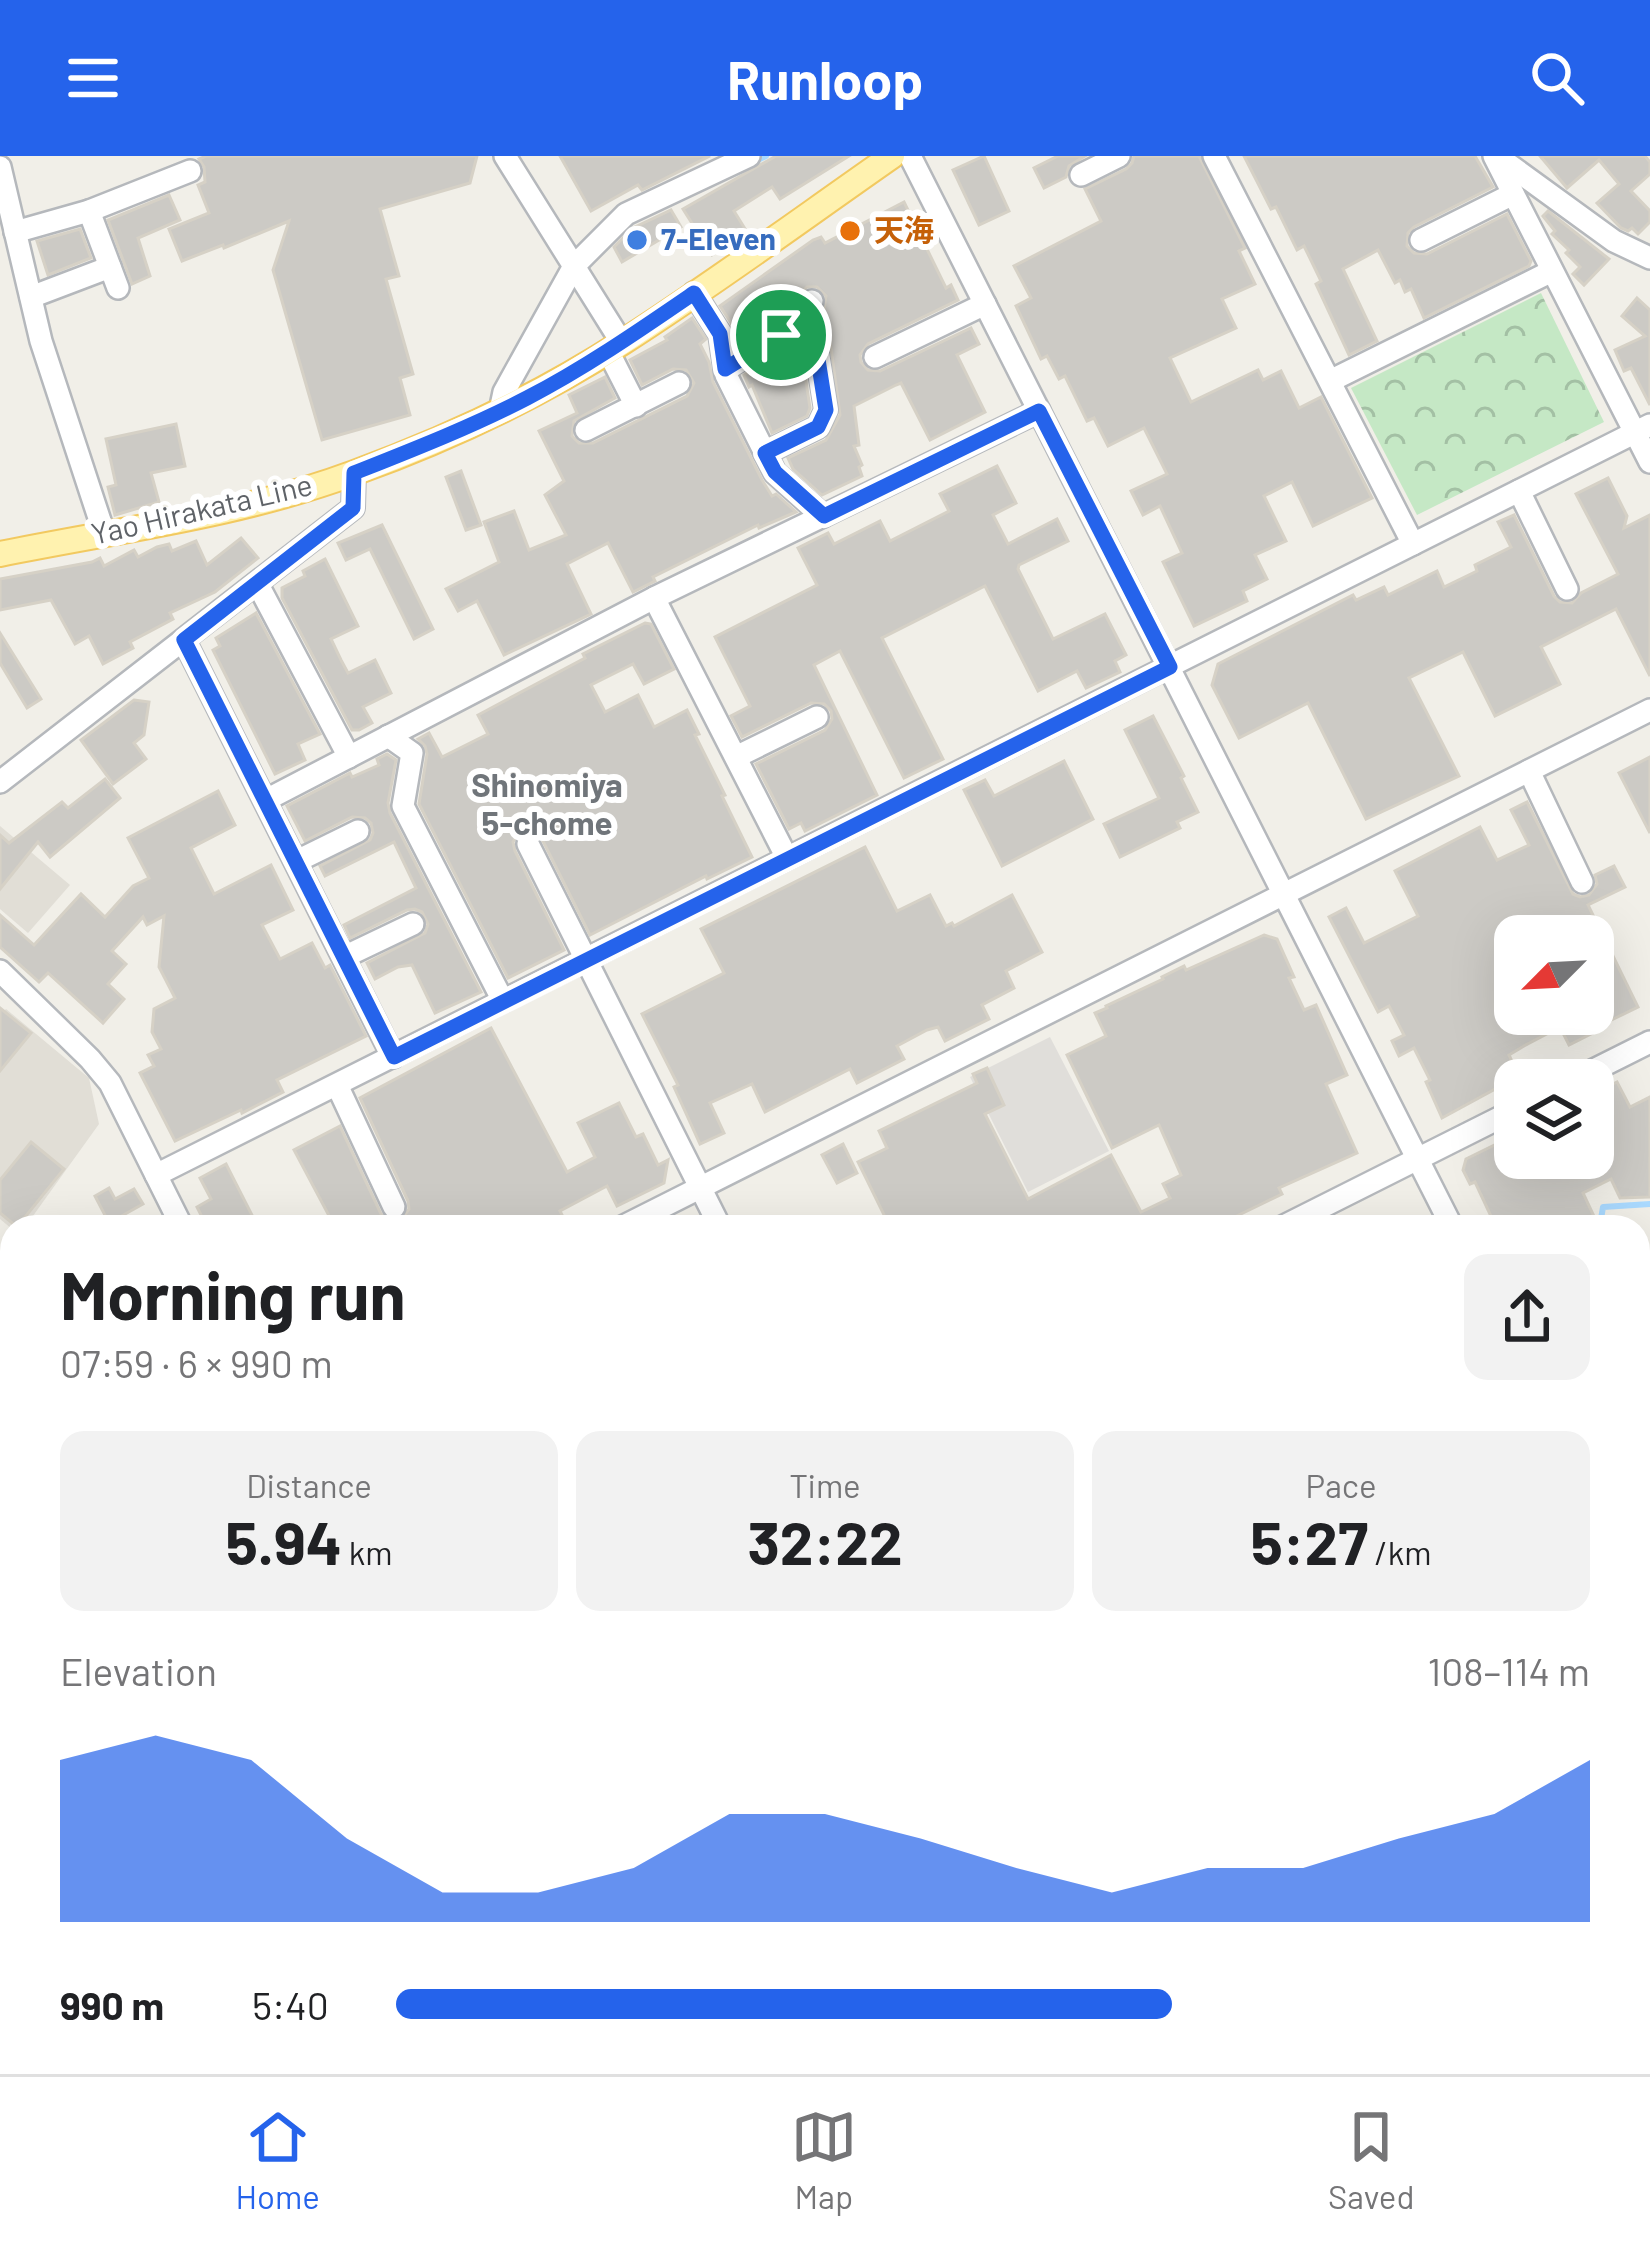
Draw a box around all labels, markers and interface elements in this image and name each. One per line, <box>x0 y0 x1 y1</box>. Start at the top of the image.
icon: menu <box>60 45 126 111</box>
icon: search <box>1524 45 1590 111</box>
text: Runloop <box>727 46 923 111</box>
place label: 天海 <box>874 211 934 247</box>
marker: 天海 <box>837 218 863 244</box>
place label: 7-Eleven <box>661 220 776 256</box>
marker: 7-Eleven <box>624 227 650 253</box>
pin <box>730 284 832 386</box>
icon: arrive <box>748 302 814 368</box>
street label: Yao Hirakata Line <box>88 465 316 551</box>
district label: Shinomiya 5-chome <box>471 764 623 842</box>
north arrow <box>1494 915 1614 1035</box>
map controls <box>1494 915 1614 1179</box>
button: layers <box>1494 1059 1614 1179</box>
text: Morning run <box>60 1254 406 1333</box>
button: share <box>1464 1254 1590 1380</box>
text: 07:59 · 6 × 990 m <box>60 1339 333 1386</box>
text: Distance <box>246 1465 372 1505</box>
text: Time <box>789 1465 861 1505</box>
text: Pace <box>1306 1465 1376 1505</box>
text: 5.94 <box>225 1505 342 1577</box>
text: 32:22 <box>747 1505 903 1577</box>
text: 5:27 <box>1250 1505 1368 1577</box>
text: km <box>342 1532 393 1572</box>
text: /km <box>1368 1532 1432 1572</box>
text: Elevation <box>60 1647 217 1694</box>
text: 108–114 m <box>1427 1647 1590 1694</box>
text: 990 m <box>60 1981 164 2028</box>
text: 5:40 <box>252 1981 329 2028</box>
tab: Home <box>236 2104 320 2216</box>
tab: Map <box>791 2104 857 2216</box>
tab: Saved <box>1328 2104 1414 2216</box>

